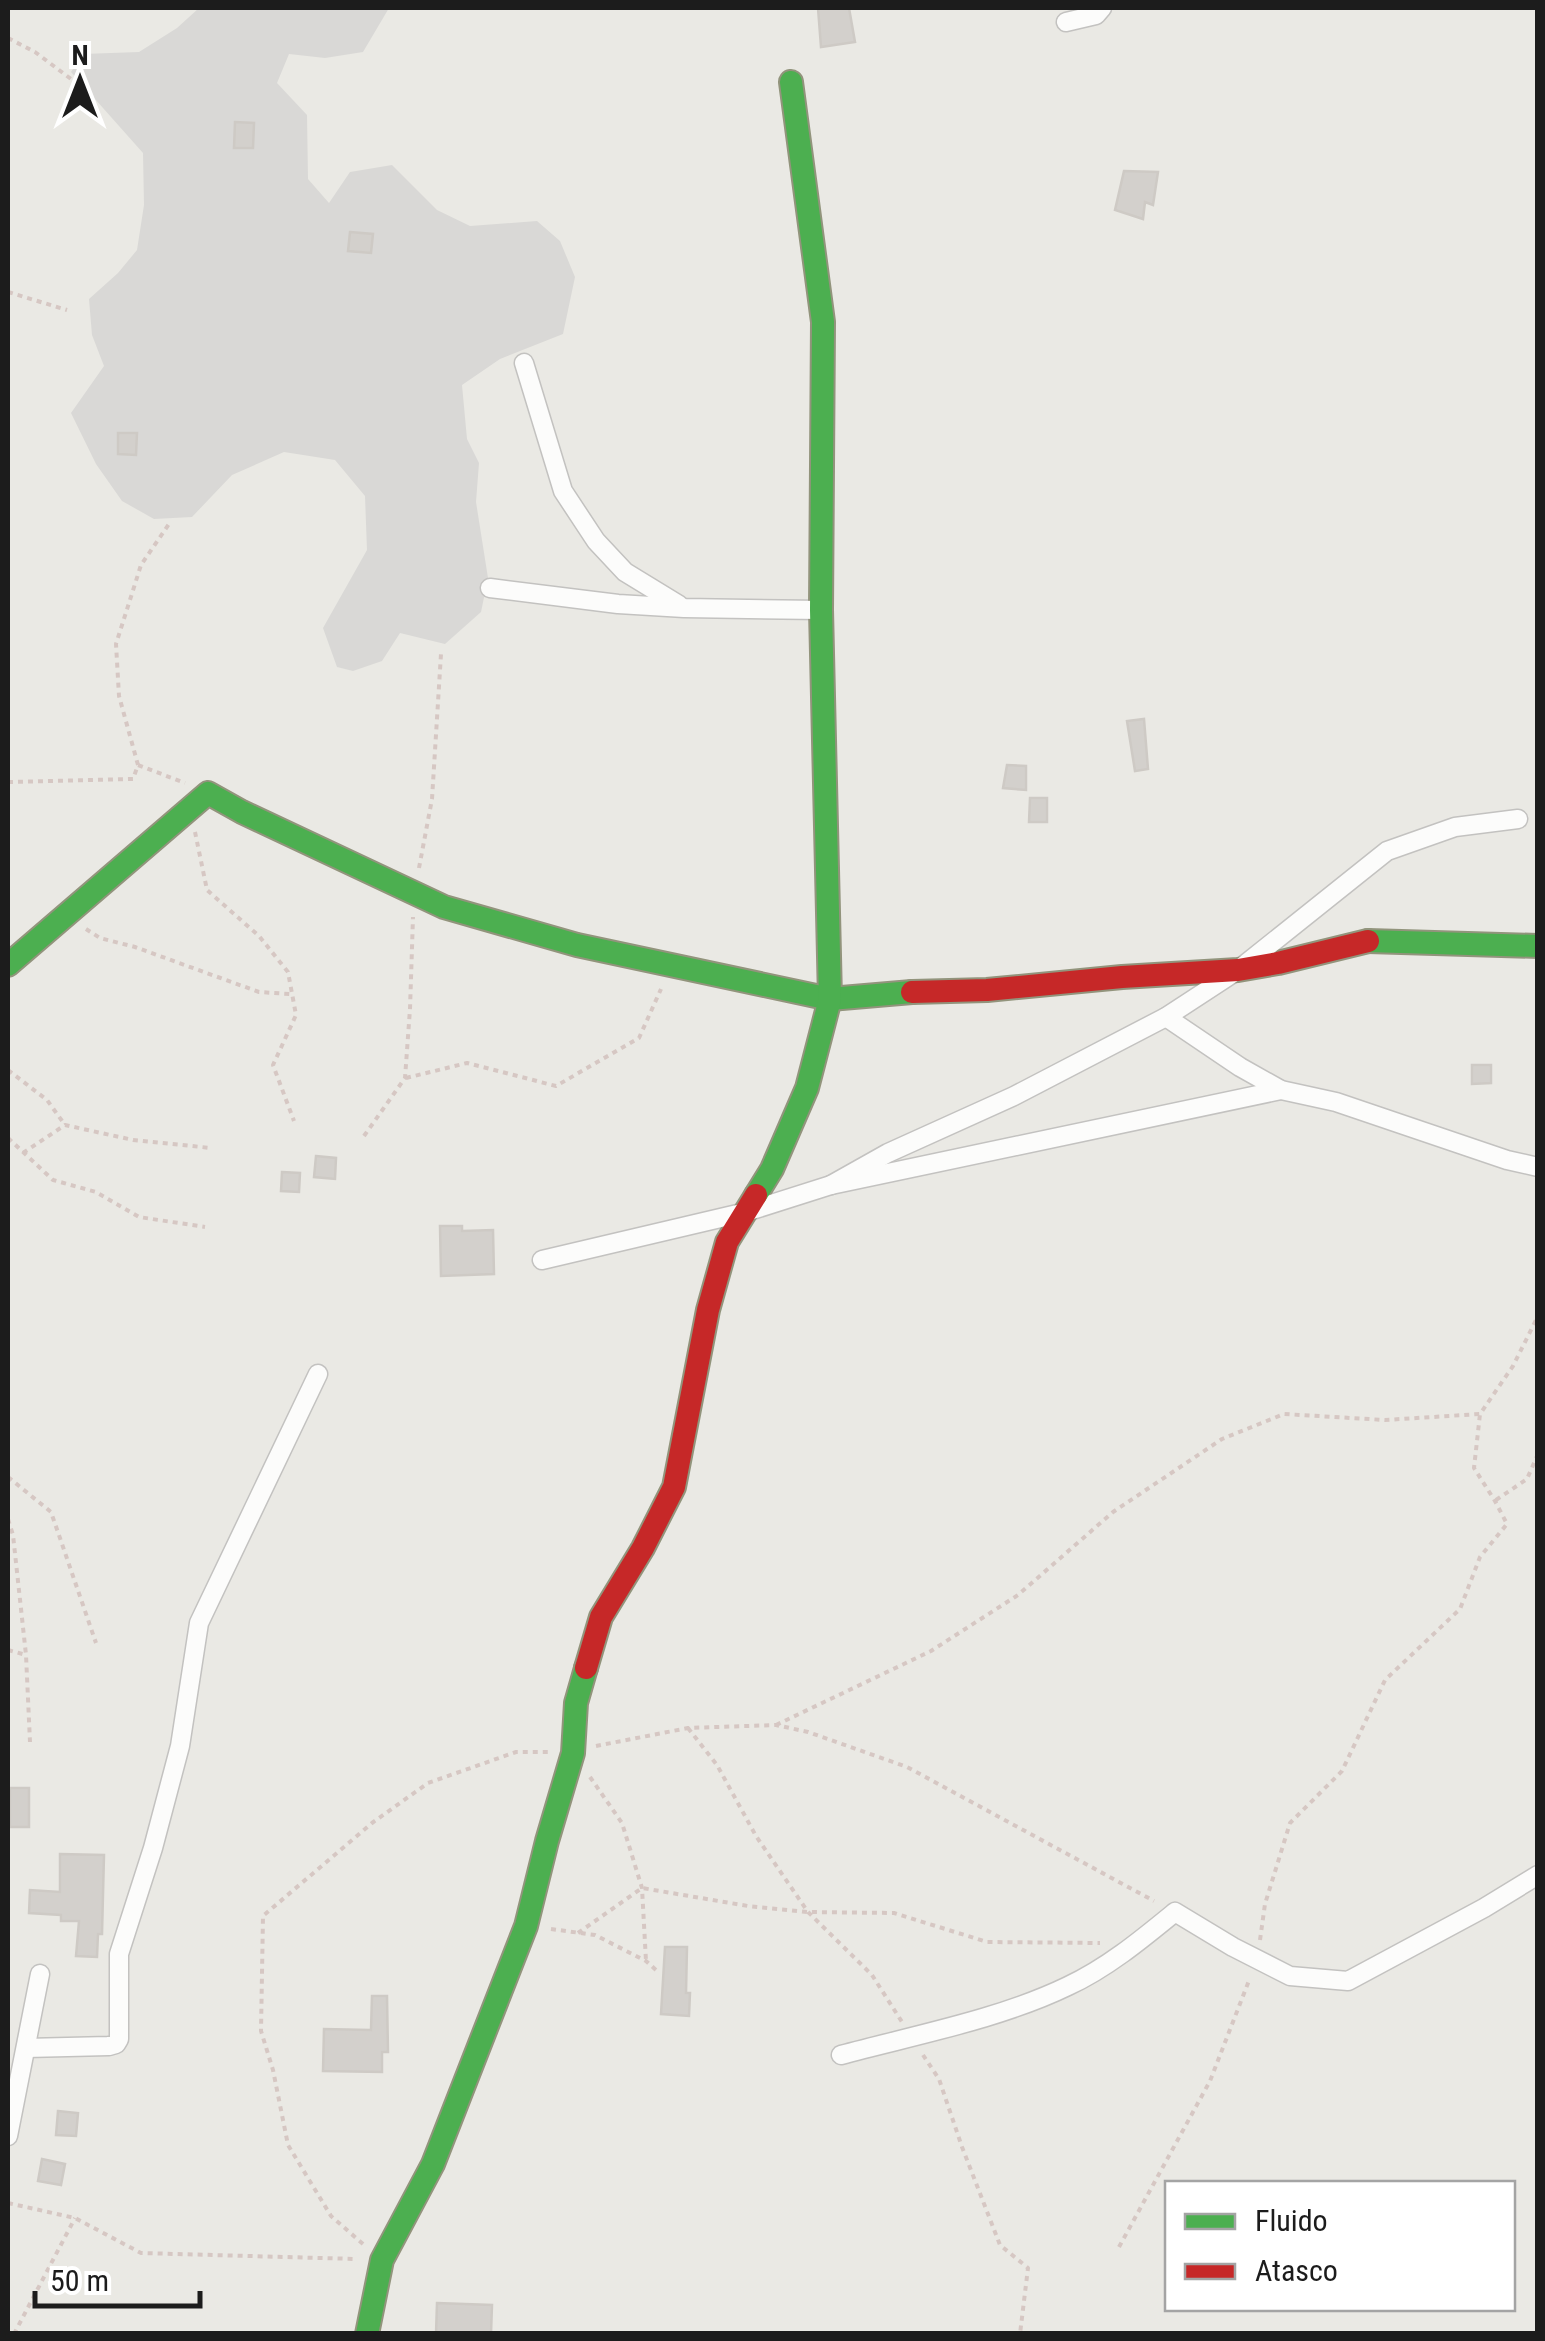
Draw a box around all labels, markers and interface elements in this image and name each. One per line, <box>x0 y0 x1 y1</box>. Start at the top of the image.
north arrow <box>30 30 130 130</box>
text: N <box>71 39 89 72</box>
legend <box>1165 2181 1515 2311</box>
text: Fluido <box>1255 2203 1328 2238</box>
scale bar <box>35 2246 200 2308</box>
text: Atasco <box>1255 2253 1338 2288</box>
text: 50 m <box>50 2263 109 2298</box>

